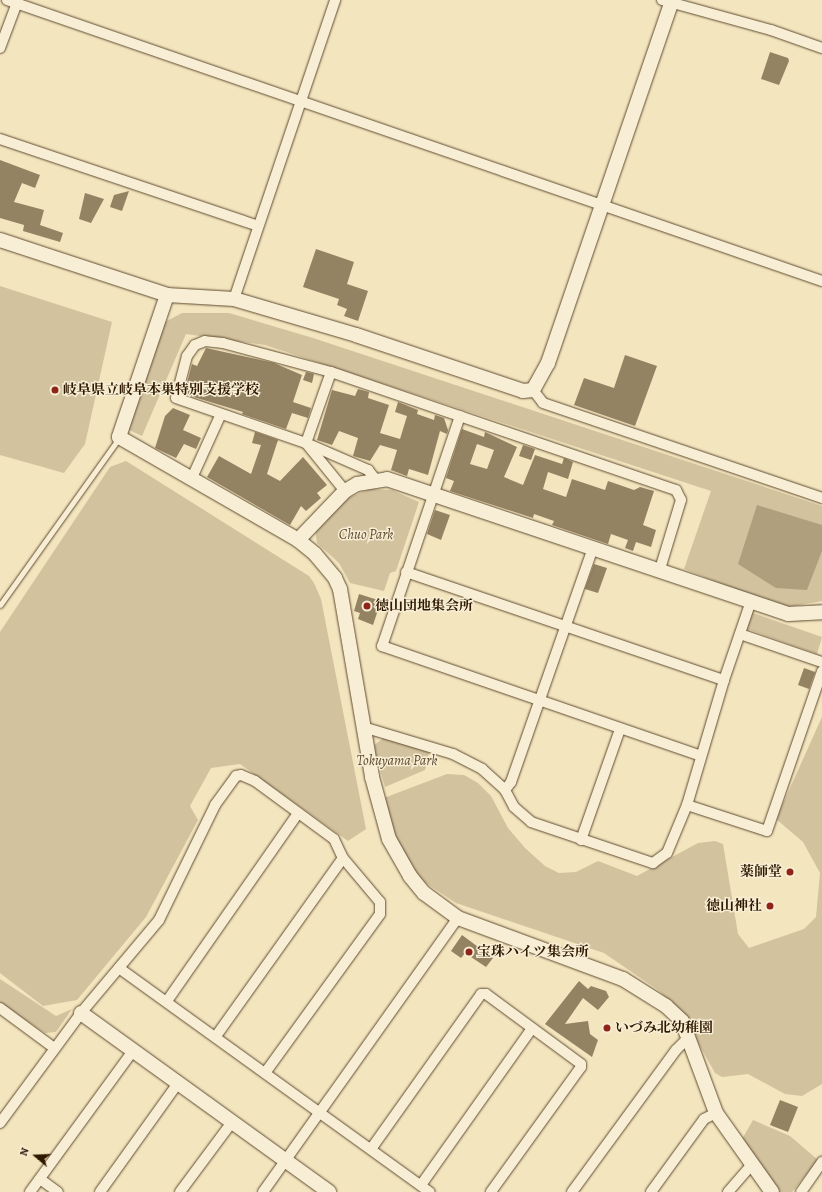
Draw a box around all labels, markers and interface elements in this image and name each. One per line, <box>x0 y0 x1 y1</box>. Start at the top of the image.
place label: 岐阜県立岐阜本巣特別支援学校 <box>63 382 259 398</box>
marker: 岐阜県立岐阜本巣特別支援学校 <box>50 385 60 395</box>
park label: Chuo Park <box>339 527 393 543</box>
place label: 徳山団地集会所 <box>375 598 473 614</box>
marker: 徳山団地集会所 <box>362 601 372 611</box>
park label: Tokuyama Park <box>357 753 437 769</box>
place label: 薬師堂 <box>740 864 782 880</box>
marker: 薬師堂 <box>785 867 795 877</box>
place label: 徳山神社 <box>706 898 762 914</box>
marker: 徳山神社 <box>765 901 775 911</box>
place label: 宝珠ハイツ集会所 <box>477 944 589 960</box>
marker: 宝珠ハイツ集会所 <box>464 947 474 957</box>
place label: いづみ北幼稚園 <box>615 1020 713 1036</box>
marker: いづみ北幼稚園 <box>602 1023 612 1033</box>
north arrow <box>16 1136 56 1176</box>
text: N <box>16 1146 33 1158</box>

